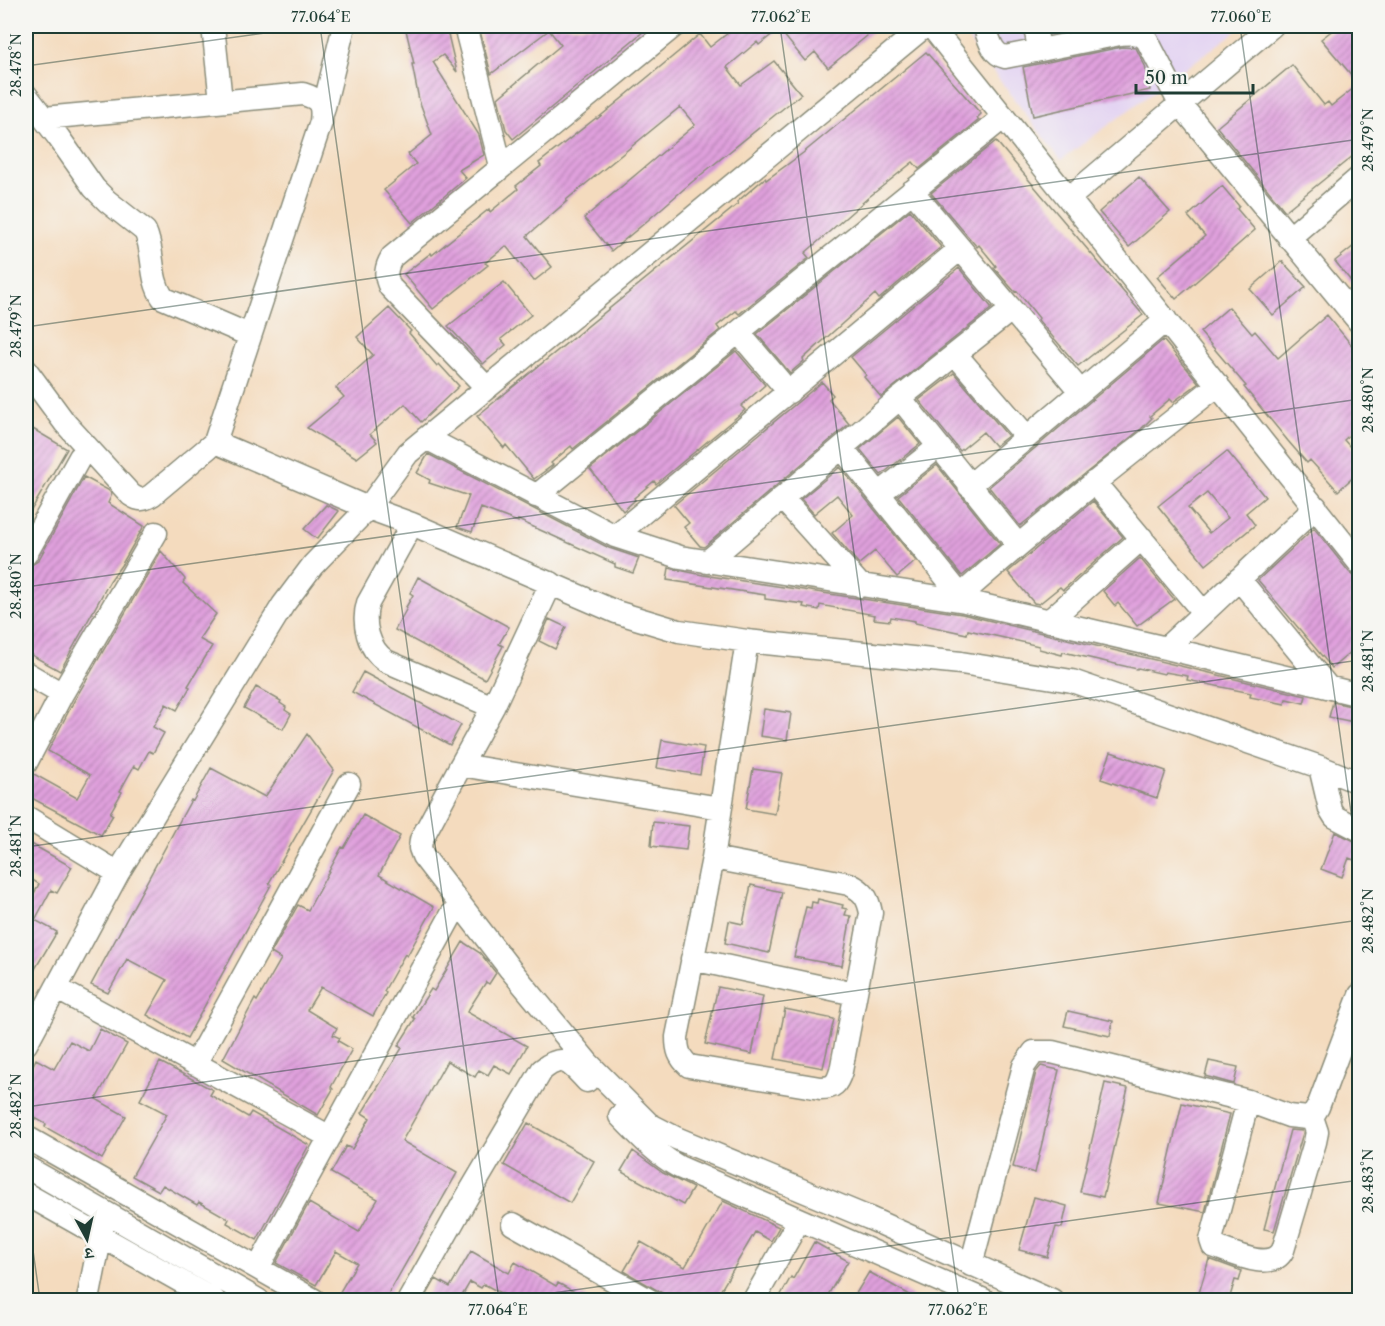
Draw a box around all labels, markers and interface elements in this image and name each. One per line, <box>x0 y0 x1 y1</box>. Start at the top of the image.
text: 77.064°E <box>291 7 351 26</box>
text: 77.062°E <box>751 7 811 26</box>
text: 77.060°E <box>1211 7 1271 26</box>
text: 28.478°N <box>6 33 25 97</box>
scale bar <box>1136 57 1253 95</box>
text: 50 m <box>1145 67 1188 89</box>
text: 28.479°N <box>1358 108 1377 172</box>
text: 28.479°N <box>6 294 25 358</box>
text: 28.480°N <box>1358 367 1377 433</box>
text: 28.480°N <box>6 553 25 619</box>
text: 28.481°N <box>1358 630 1377 692</box>
text: 28.481°N <box>6 815 25 877</box>
text: 28.482°N <box>1358 888 1377 954</box>
text: 28.482°N <box>6 1073 25 1139</box>
text: 28.483°N <box>1358 1149 1377 1213</box>
north arrow <box>57 1209 117 1269</box>
text: उ <box>82 1243 96 1265</box>
text: 77.064°E <box>468 1300 528 1319</box>
text: 77.062°E <box>928 1300 988 1319</box>

